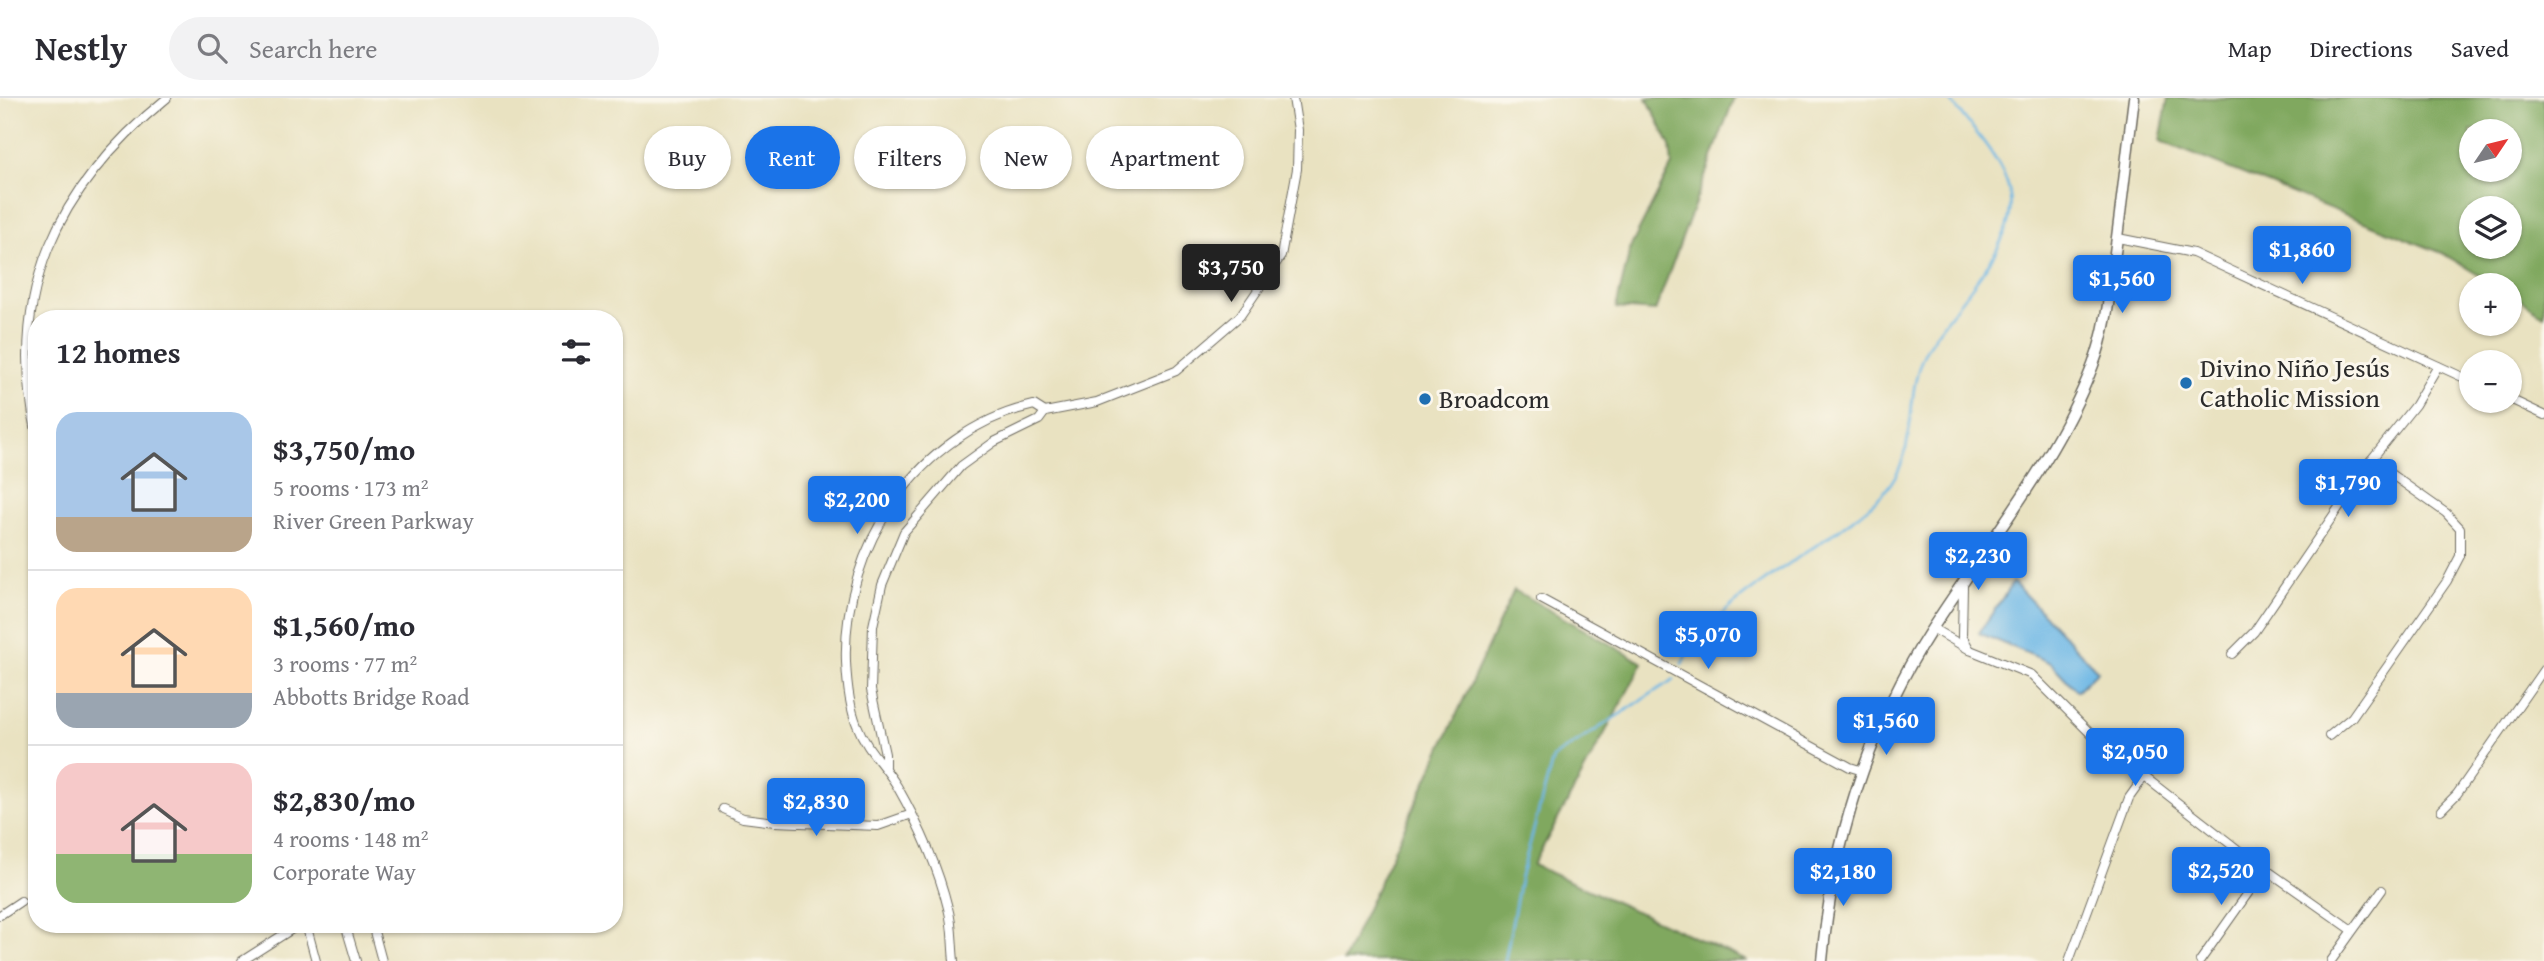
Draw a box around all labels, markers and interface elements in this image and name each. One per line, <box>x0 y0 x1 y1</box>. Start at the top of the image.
search box <box>169 17 659 80</box>
text: Nestly <box>35 24 127 72</box>
icon: search <box>193 29 231 67</box>
text: Search here <box>249 29 377 68</box>
text: Map <box>2228 31 2272 66</box>
text: Directions <box>2310 31 2413 66</box>
text: Saved <box>2451 31 2509 66</box>
north arrow <box>2459 119 2522 182</box>
map controls <box>2459 119 2522 413</box>
chip: Buy <box>644 126 731 189</box>
chip: Rent <box>745 126 840 189</box>
chip: Filters <box>854 126 966 189</box>
chip: New <box>980 126 1072 189</box>
chip: Apartment <box>1086 126 1244 189</box>
button: layers <box>2459 196 2522 259</box>
pin: $1,860 <box>2245 226 2359 286</box>
text: $1,860 <box>2269 232 2335 265</box>
pin: $3,750 <box>1174 244 1288 304</box>
text: $3,750 <box>1198 250 1264 283</box>
pin: $1,560 <box>2065 256 2179 315</box>
text: $1,560 <box>2089 261 2155 294</box>
button: + <box>2459 273 2522 336</box>
text: 12 homes <box>56 330 181 374</box>
icon: filters <box>557 333 595 371</box>
place label: Divino Niño Jesús Catholic Mission <box>2200 348 2390 417</box>
button: − <box>2459 350 2522 413</box>
marker: Divino Niño Jesús Catholic Mission <box>2178 375 2194 391</box>
place label: Broadcom <box>1439 379 1550 418</box>
marker: Broadcom <box>1417 391 1433 407</box>
text: $3,750/mo <box>273 427 415 471</box>
icon: home <box>112 440 196 524</box>
pin: $1,790 <box>2291 460 2405 519</box>
text: $1,790 <box>2315 465 2381 498</box>
text: 5 rooms · 173 m² <box>273 471 428 504</box>
pin: $2,200 <box>800 476 914 536</box>
text: $2,200 <box>824 482 890 515</box>
text: River Green Parkway <box>273 504 474 537</box>
pin: $2,230 <box>1921 532 2035 592</box>
text: $2,230 <box>1945 538 2011 571</box>
text: $1,560/mo <box>273 603 415 647</box>
pin: $5,070 <box>1651 612 1765 671</box>
icon: home <box>112 616 196 700</box>
text: $5,070 <box>1675 617 1741 650</box>
text: 3 rooms · 77 m² <box>273 647 417 680</box>
text: Abbotts Bridge Road <box>273 680 470 713</box>
pin: $1,560 <box>1829 698 1943 757</box>
text: $1,560 <box>1853 703 1919 736</box>
pin: $2,050 <box>2078 728 2192 788</box>
text: $2,050 <box>2102 734 2168 767</box>
text: $2,830/mo <box>273 778 415 822</box>
pin: $2,830 <box>759 778 873 838</box>
text: $2,830 <box>783 784 849 817</box>
icon: home <box>112 791 196 875</box>
text: 4 rooms · 148 m² <box>273 822 428 855</box>
pin: $2,180 <box>1786 848 1900 908</box>
pin: $2,520 <box>2164 848 2278 907</box>
text: $2,520 <box>2188 853 2254 886</box>
text: $2,180 <box>1810 854 1876 887</box>
text: Corporate Way <box>273 855 416 888</box>

